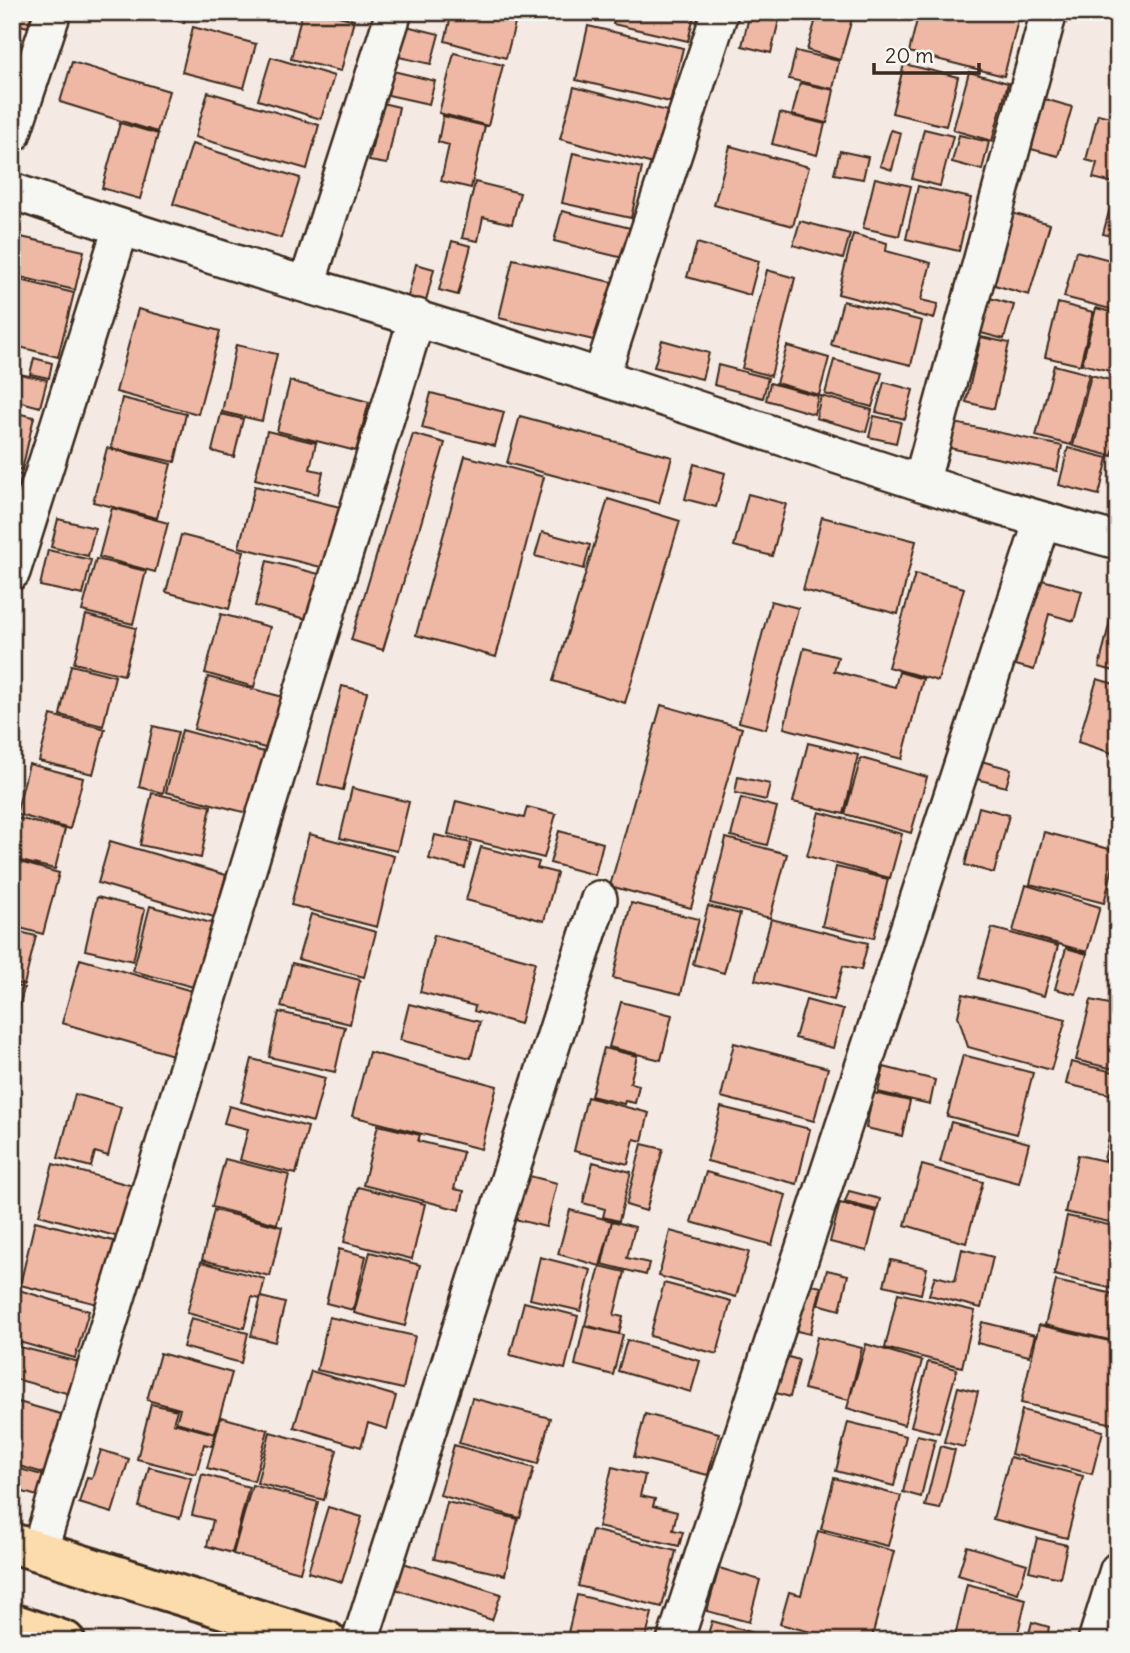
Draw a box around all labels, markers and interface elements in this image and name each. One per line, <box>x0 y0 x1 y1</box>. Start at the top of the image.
scale bar <box>874 32 979 76</box>
text: 20 m <box>885 42 934 69</box>

